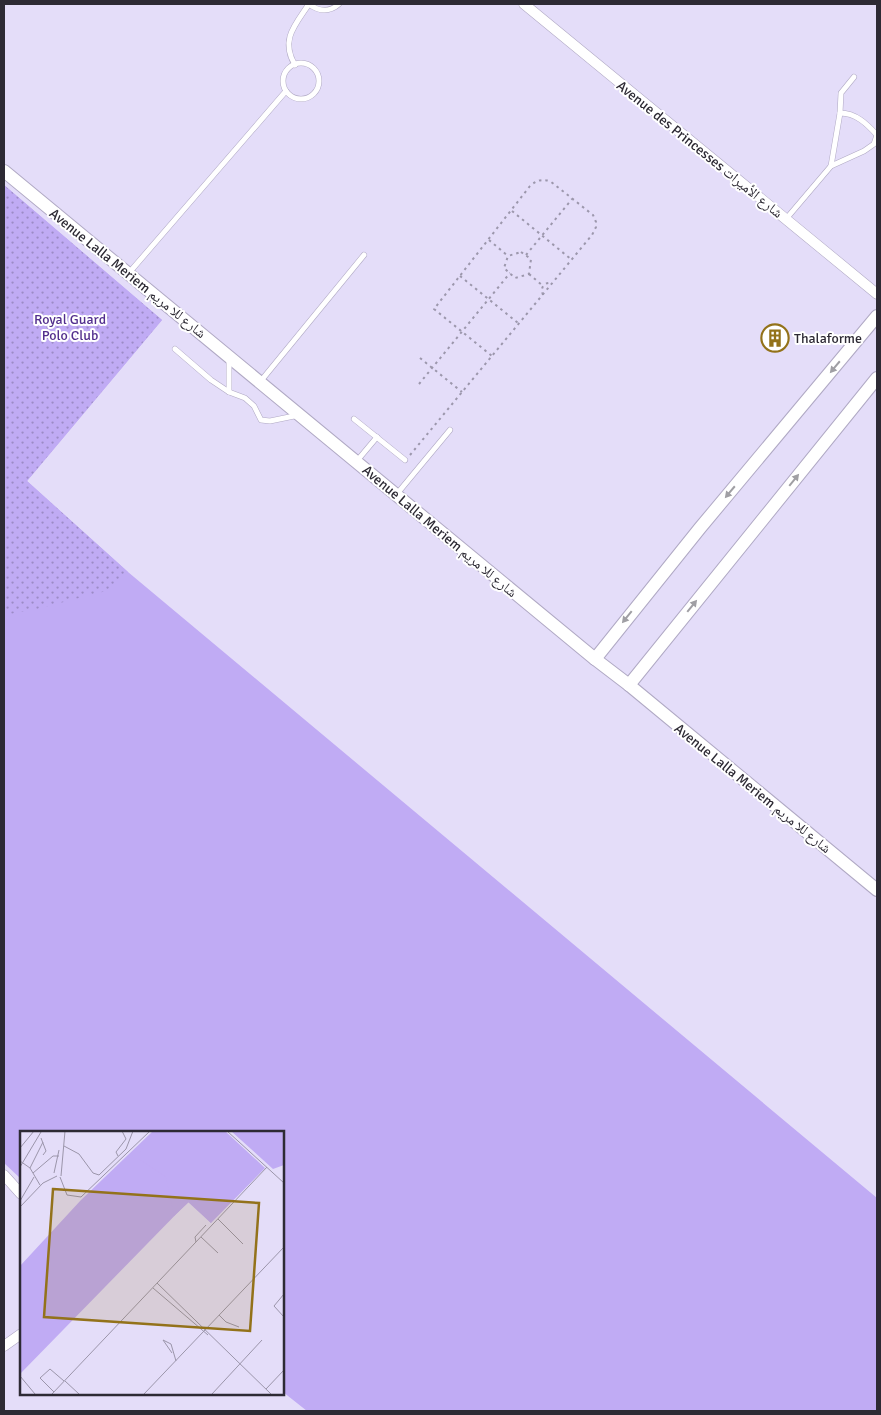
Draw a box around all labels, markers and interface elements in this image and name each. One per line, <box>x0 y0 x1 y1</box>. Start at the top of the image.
street label: Avenue des Princesses شارع الأميرات <box>613 77 786 222</box>
street label: Avenue Lalla Meriem شارع للا مريم <box>45 205 209 343</box>
park label: Royal Guard Polo Club <box>34 311 106 344</box>
building icon: Thalaforme <box>760 323 790 353</box>
place label: Thalaforme <box>794 330 862 347</box>
one-way arrow <box>829 360 840 373</box>
street label: Avenue Lalla Meriem شارع للا مريم <box>358 462 520 602</box>
one-way arrow <box>789 474 800 487</box>
one-way arrow <box>725 485 736 498</box>
one-way arrow <box>686 600 697 613</box>
one-way arrow <box>622 610 633 623</box>
street label: Avenue Lalla Meriem شارع للا مريم <box>670 720 834 858</box>
inset map <box>20 1131 284 1395</box>

